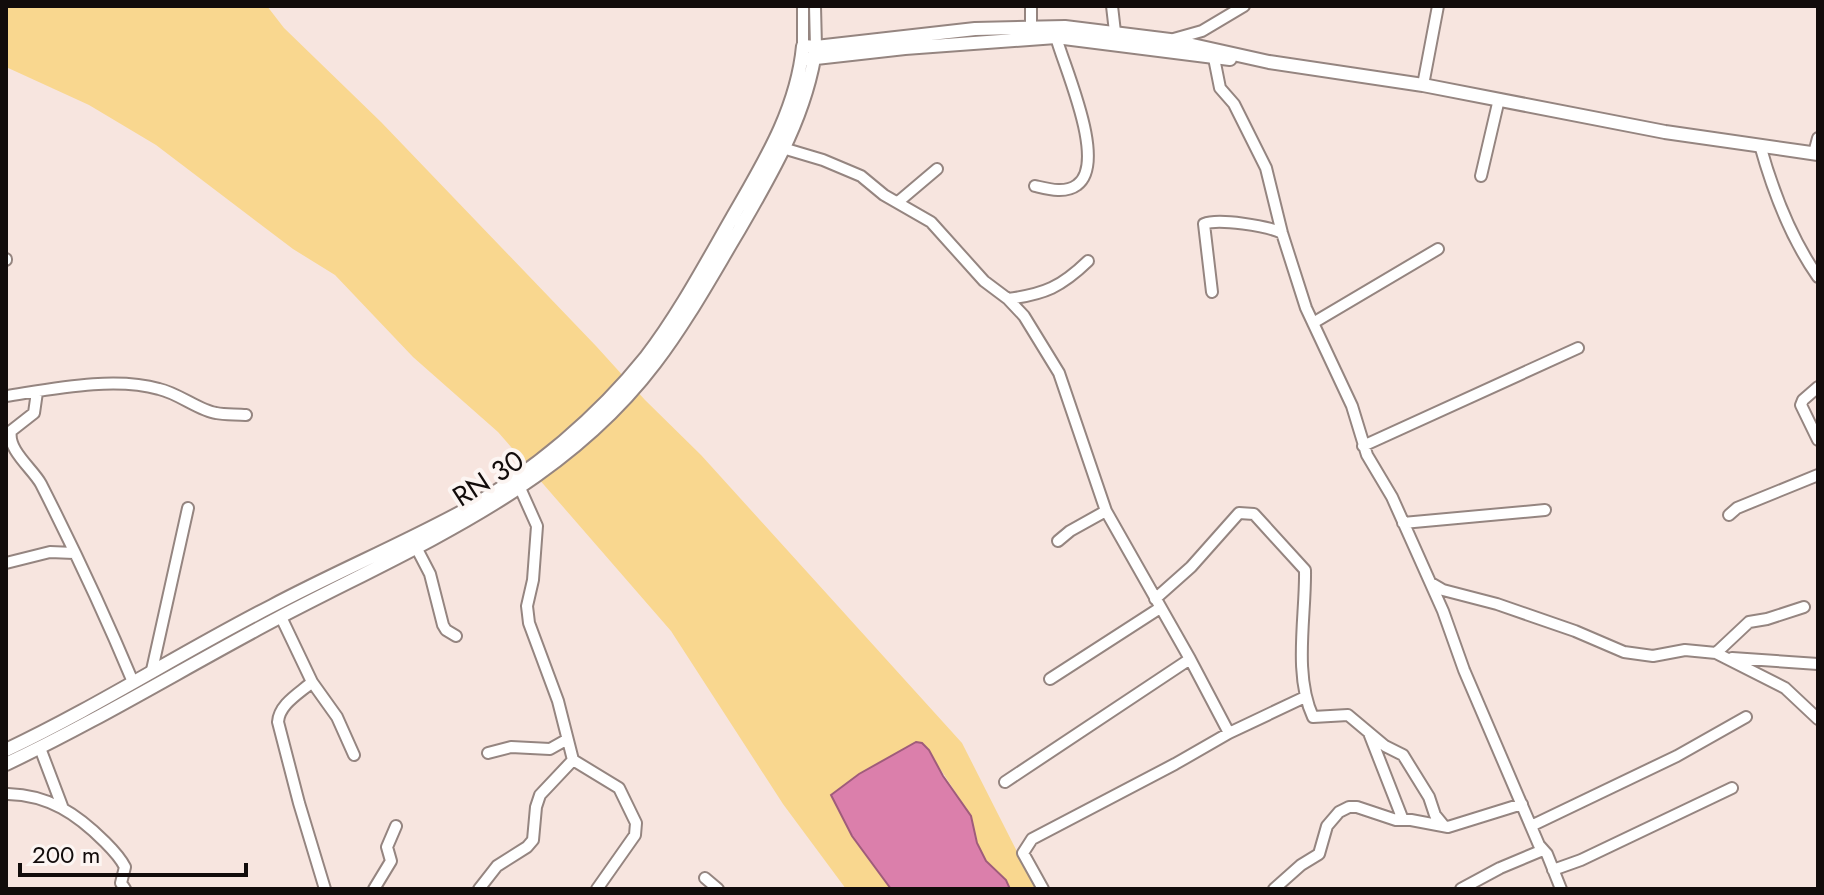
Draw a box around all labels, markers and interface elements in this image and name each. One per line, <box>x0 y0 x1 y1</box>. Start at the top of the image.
street label: RN 30 <box>444 440 532 517</box>
scale bar <box>20 827 246 877</box>
text: 200 m <box>32 837 100 872</box>

